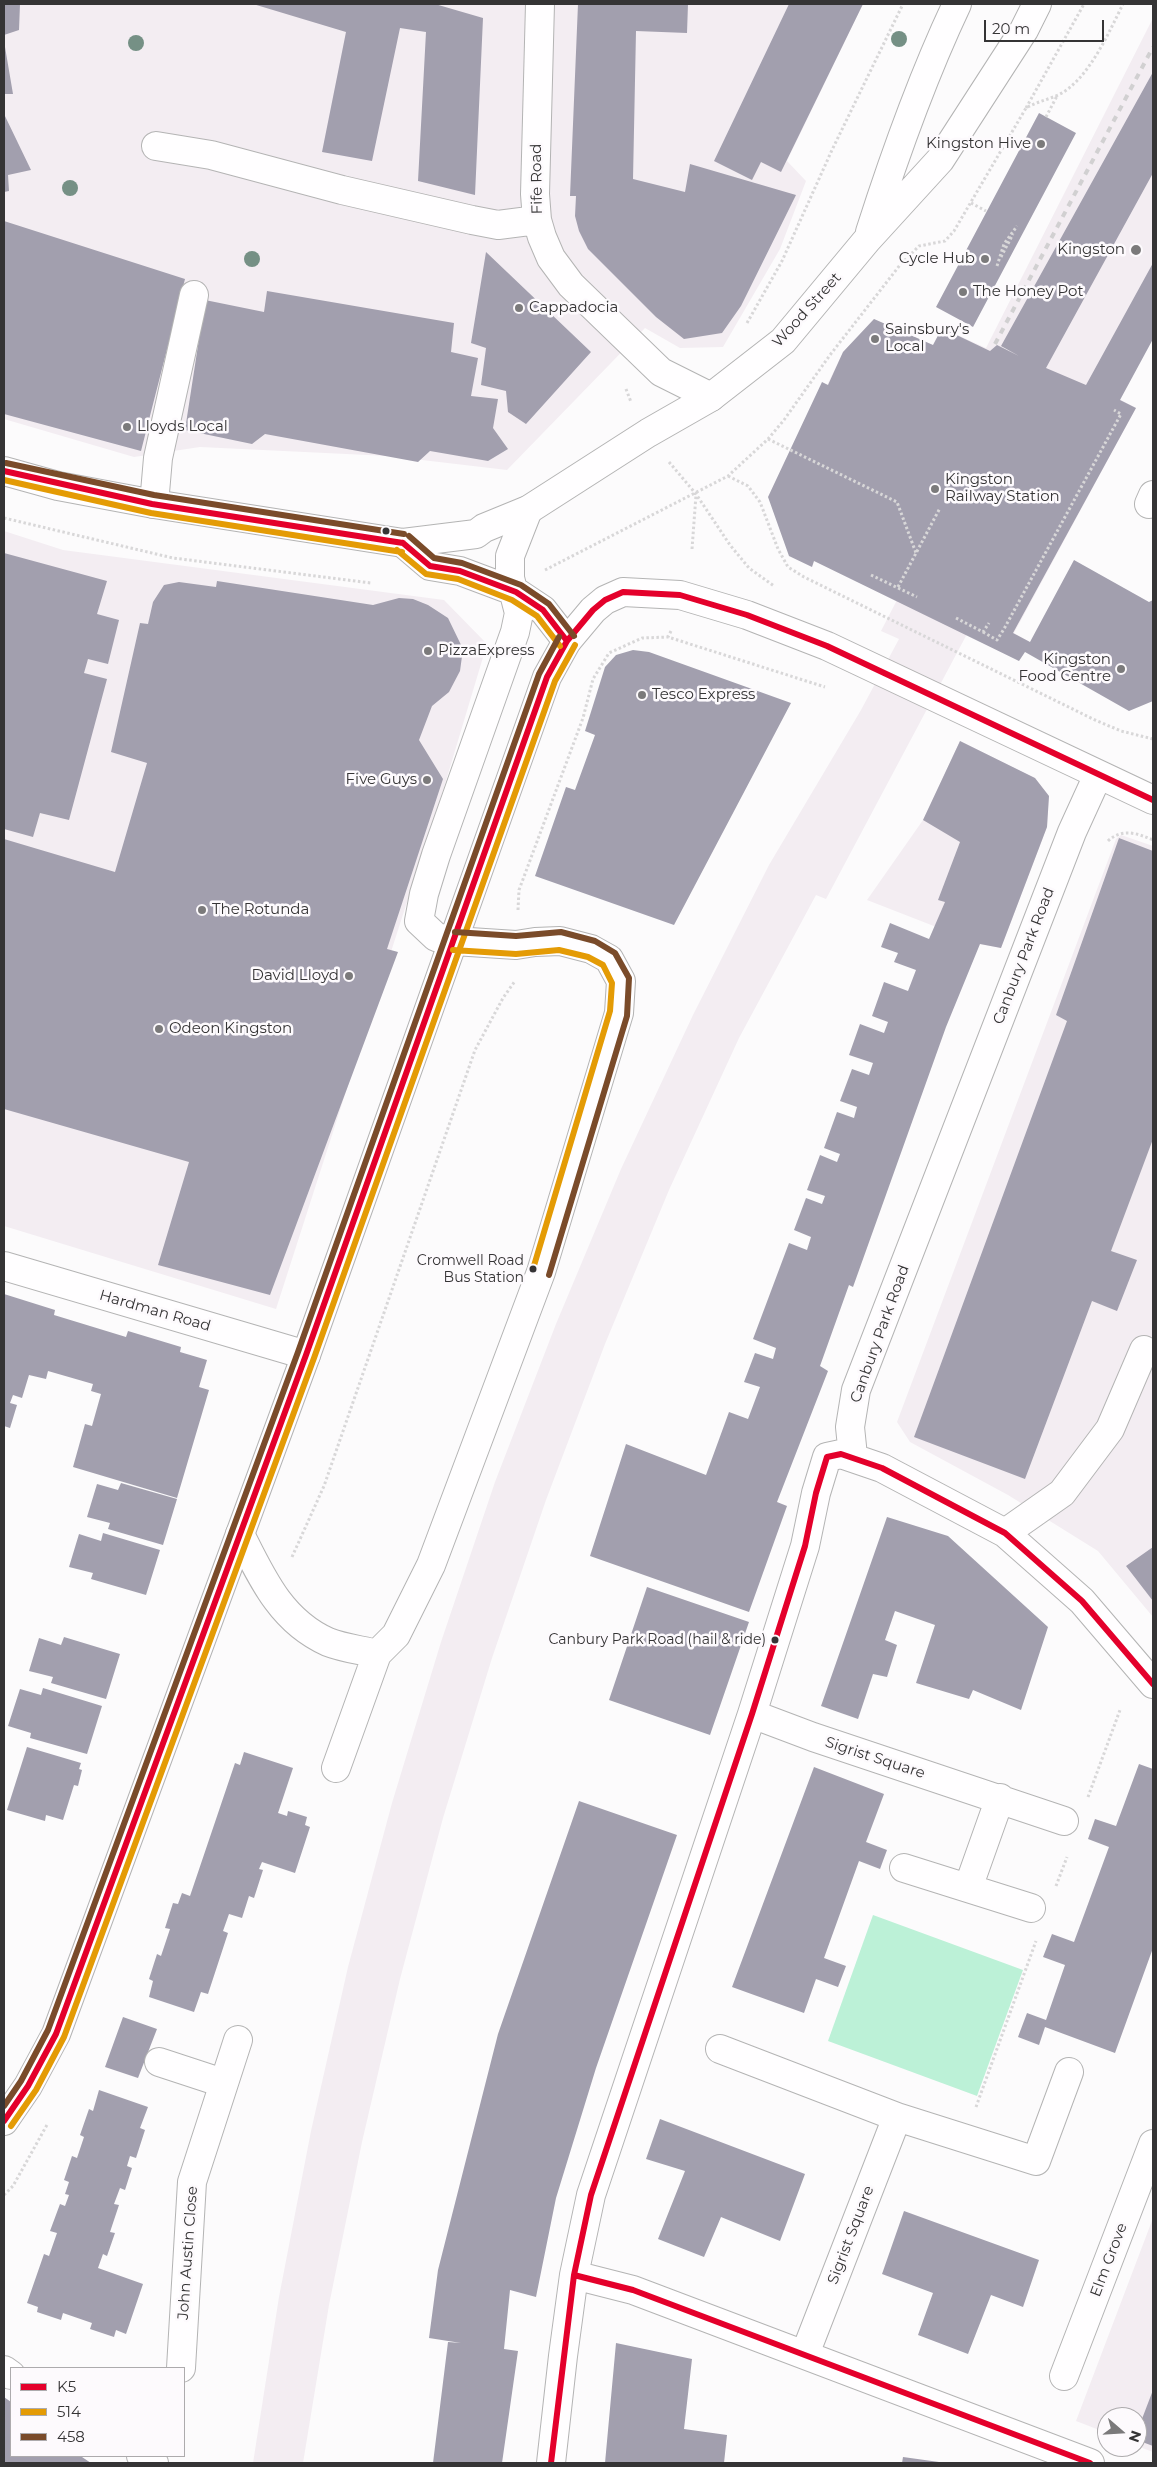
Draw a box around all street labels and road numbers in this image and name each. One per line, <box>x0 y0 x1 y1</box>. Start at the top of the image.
street label: Fife Road <box>527 144 547 214</box>
street label: Wood Street <box>769 269 845 351</box>
street label: Canbury Park Road <box>990 885 1058 1027</box>
street label: Canbury Park Road <box>847 1263 913 1405</box>
street label: Hardman Road <box>97 1286 213 1336</box>
street label: Sigrist Square <box>823 1733 927 1783</box>
street label: Sigrist Square <box>824 2183 878 2287</box>
street label: John Austin Close <box>174 2186 202 2320</box>
street label: Elm Grove <box>1087 2221 1131 2299</box>

